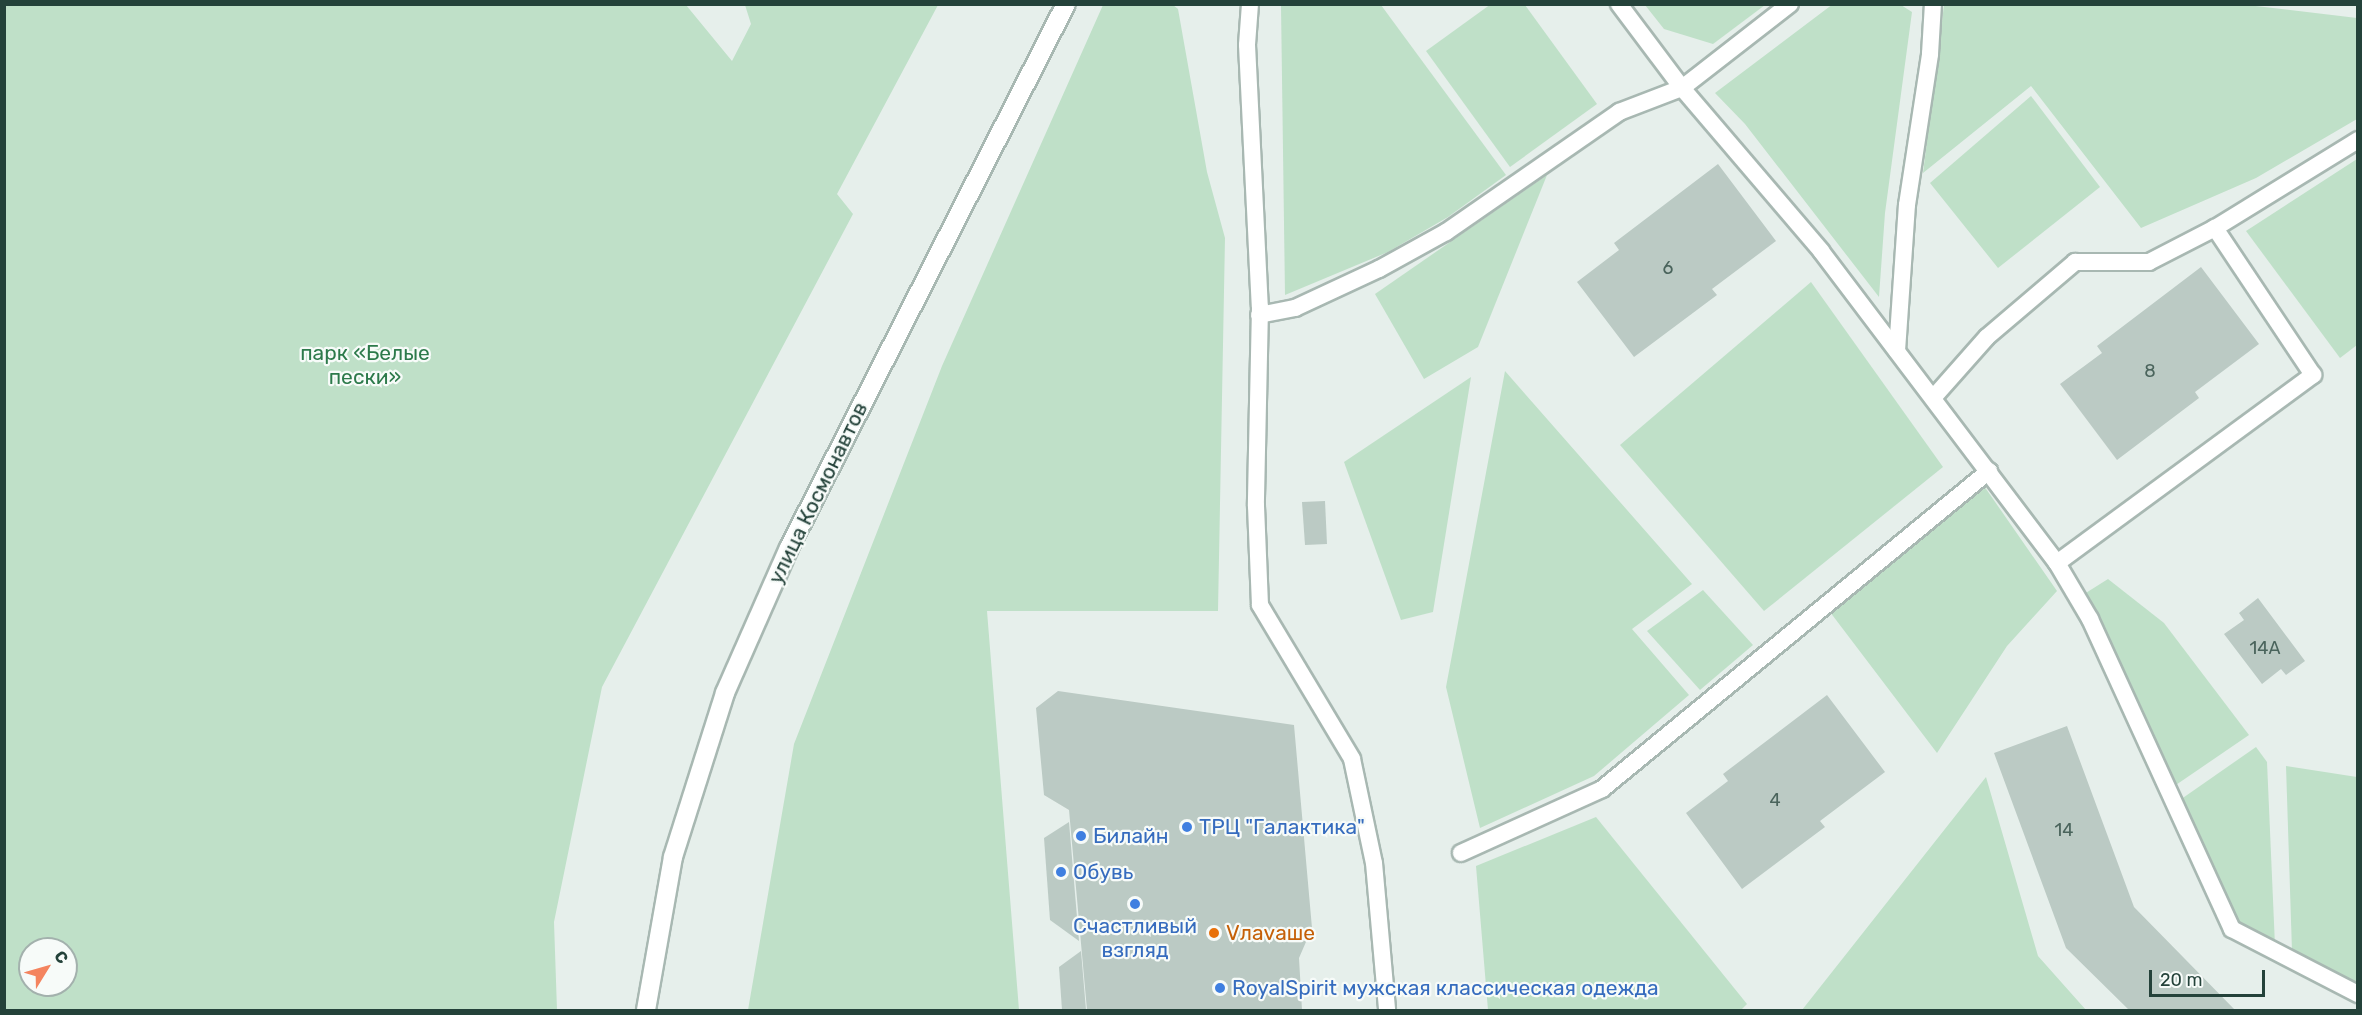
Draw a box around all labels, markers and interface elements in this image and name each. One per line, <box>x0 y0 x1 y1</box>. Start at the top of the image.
house number: 6 <box>1663 257 1673 279</box>
park label: парк «Белые пески» <box>300 340 430 390</box>
house number: 8 <box>2144 360 2156 382</box>
street label: улица Космонавтов <box>763 398 873 588</box>
house number: 14А <box>2250 637 2280 659</box>
house number: 4 <box>1769 789 1781 811</box>
place label: ТРЦ "Галактика" <box>1199 814 1365 840</box>
house number: 14 <box>2055 819 2073 841</box>
marker: ТРЦ "Галактика" <box>1180 820 1194 834</box>
place label: Билайн <box>1093 823 1169 849</box>
marker: Билайн <box>1074 829 1088 843</box>
place label: Обувь <box>1073 859 1133 885</box>
marker: Обувь <box>1054 865 1068 879</box>
marker: Счастливый взгляд <box>1128 897 1142 911</box>
place label: Счастливый взгляд <box>1073 913 1197 963</box>
place label: Vлаvаше <box>1226 920 1315 946</box>
marker: Vлаvаше <box>1207 926 1221 940</box>
north arrow <box>18 937 78 997</box>
text: С <box>50 947 72 967</box>
scale bar <box>2152 958 2268 996</box>
text: 20 m <box>2160 969 2202 991</box>
place label: RoyalSpirit мужская классическая одежда <box>1232 975 1659 1001</box>
marker: RoyalSpirit мужская классическая одежда <box>1213 981 1227 995</box>

